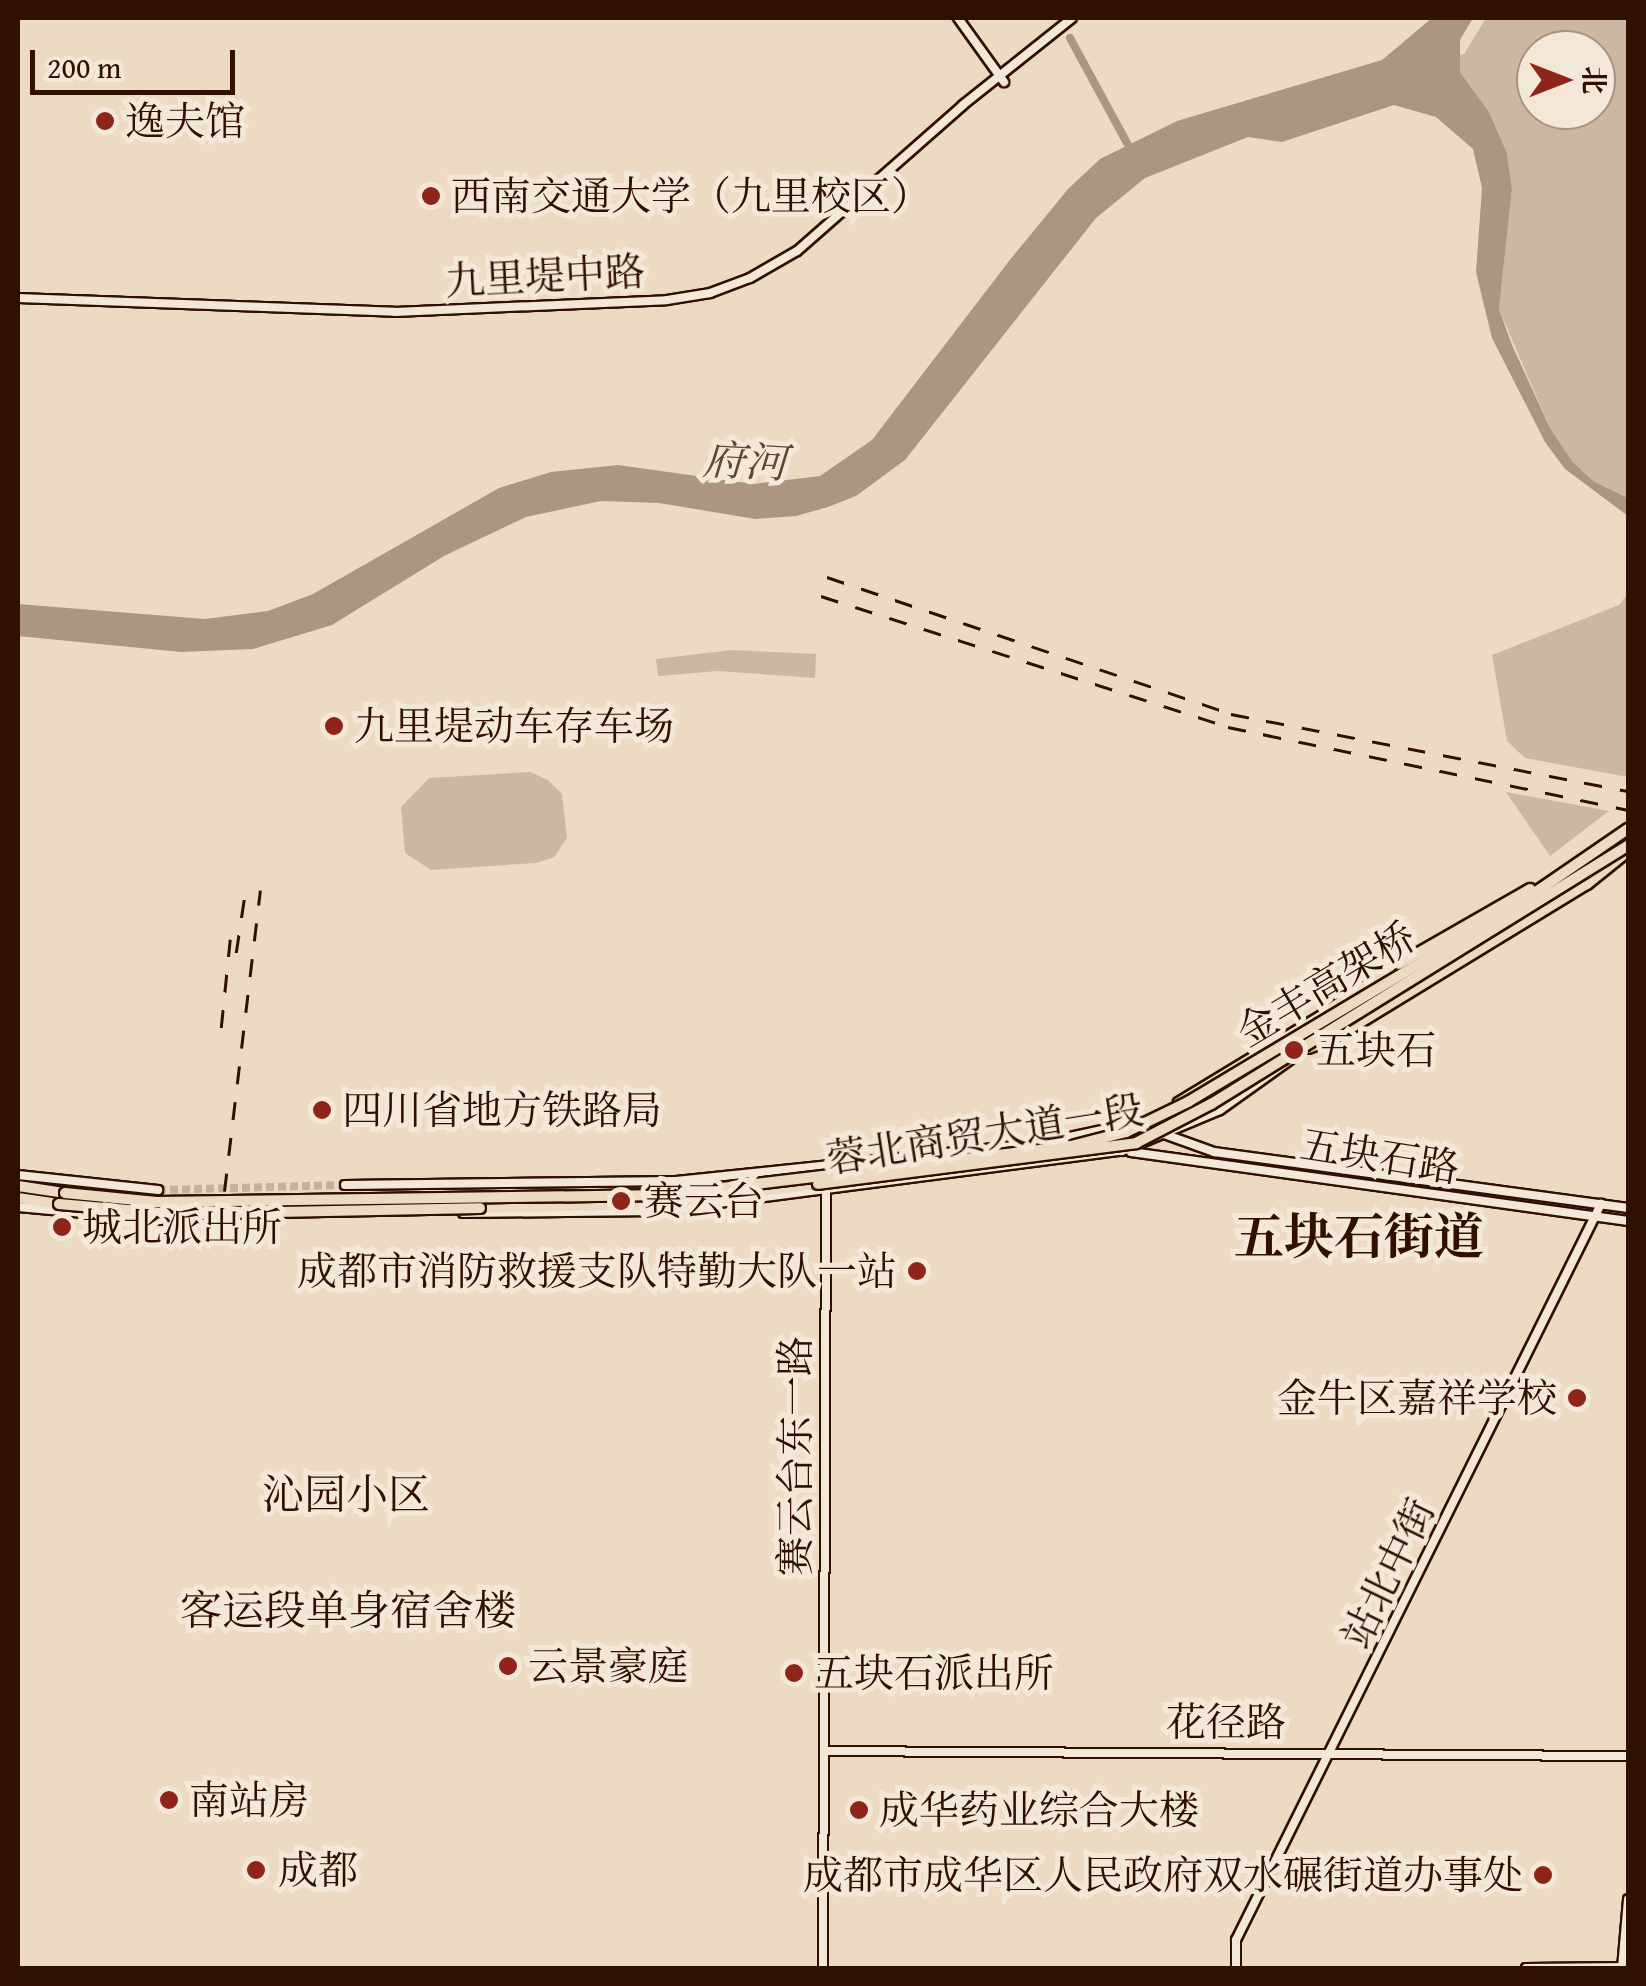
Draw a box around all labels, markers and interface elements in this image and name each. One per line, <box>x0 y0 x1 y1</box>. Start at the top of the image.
scale bar <box>35 30 240 92</box>
north arrow <box>1516 30 1616 130</box>
text: 200 m <box>47 45 121 89</box>
text: 北 <box>1574 66 1615 94</box>
place label: 逸夫馆 <box>125 97 245 145</box>
marker: 逸夫馆 <box>94 110 116 132</box>
place label: 西南交通大学（九里校区） <box>451 172 931 220</box>
marker: 西南交通大学（九里校区） <box>420 185 442 207</box>
street label: 九里堤中路 <box>444 247 646 305</box>
water label: 府河 <box>702 434 788 488</box>
place label: 九里堤动车存车场 <box>354 702 674 750</box>
marker: 九里堤动车存车场 <box>323 715 345 737</box>
street label: 金丰高架桥 <box>1228 912 1424 1056</box>
place label: 五块石 <box>1316 1026 1436 1074</box>
marker: 五块石 <box>1281 1037 1307 1063</box>
street label: 蓉北商贸大道一段 <box>823 1085 1147 1183</box>
place label: 四川省地方铁路局 <box>342 1086 662 1134</box>
marker: 四川省地方铁路局 <box>311 1099 333 1121</box>
street label: 五块石路 <box>1297 1120 1463 1192</box>
place label: 赛云台 <box>644 1177 764 1225</box>
marker: 赛云台 <box>608 1188 634 1214</box>
place label: 城北派出所 <box>82 1203 282 1251</box>
district label: 五块石街道 <box>1234 1206 1484 1266</box>
marker: 城北派出所 <box>51 1216 73 1238</box>
place label: 成都市消防救援支队特勤大队一站 <box>297 1247 897 1295</box>
marker: 成都市消防救援支队特勤大队一站 <box>906 1260 928 1282</box>
street label: 赛云台东一路 <box>771 1336 819 1576</box>
place label: 金牛区嘉祥学校 <box>1277 1374 1557 1422</box>
marker: 金牛区嘉祥学校 <box>1566 1387 1588 1409</box>
district label: 沁园小区 <box>262 1469 430 1519</box>
street label: 站北中街 <box>1331 1491 1445 1655</box>
district label: 客运段单身宿舍楼 <box>180 1585 516 1635</box>
place label: 云景豪庭 <box>528 1642 688 1690</box>
place label: 五块石派出所 <box>814 1649 1054 1697</box>
marker: 云景豪庭 <box>497 1655 519 1677</box>
marker: 五块石派出所 <box>783 1662 805 1684</box>
street label: 花径路 <box>1166 1698 1286 1746</box>
place label: 南站房 <box>189 1776 309 1824</box>
place label: 成华药业综合大楼 <box>879 1786 1199 1834</box>
marker: 南站房 <box>158 1789 180 1811</box>
marker: 成华药业综合大楼 <box>848 1799 870 1821</box>
place label: 成都 <box>278 1846 358 1894</box>
place label: 成都市成华区人民政府双水碾街道办事处 <box>803 1851 1523 1899</box>
marker: 成都 <box>243 1857 269 1883</box>
marker: 成都市成华区人民政府双水碾街道办事处 <box>1532 1864 1554 1886</box>

